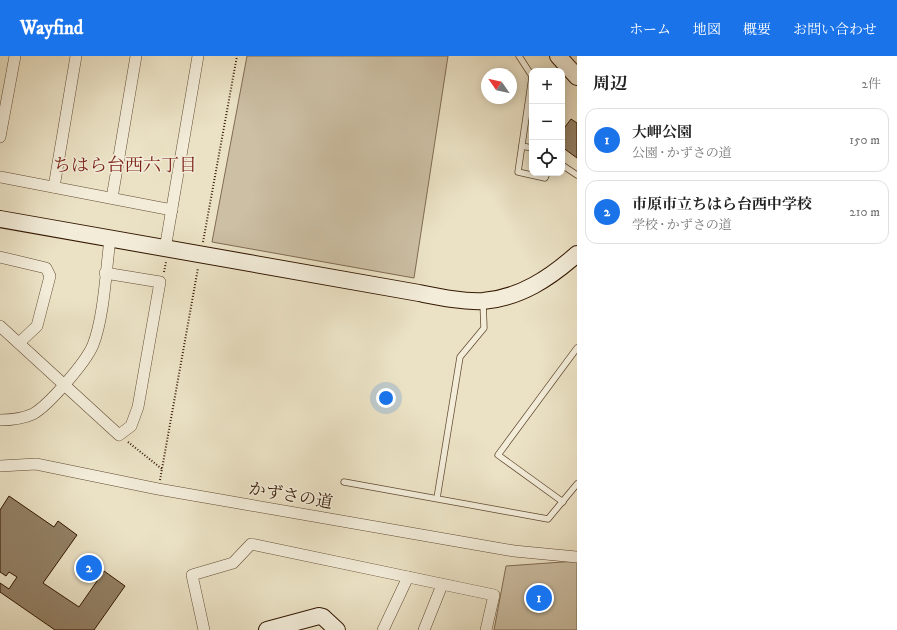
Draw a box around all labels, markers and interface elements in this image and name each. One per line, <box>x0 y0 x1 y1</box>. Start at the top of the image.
text: Wayfind <box>20 17 83 40</box>
text: ホーム <box>629 21 671 39</box>
text: 地図 <box>693 21 721 39</box>
text: 概要 <box>743 21 771 39</box>
text: お問い合わせ <box>793 21 877 39</box>
north arrow <box>481 68 517 104</box>
map controls <box>529 68 565 176</box>
button: + <box>529 68 565 104</box>
text: 周辺 <box>593 73 627 95</box>
text: 2件 <box>862 76 881 92</box>
button: − <box>529 104 565 140</box>
text: 大岬公園 <box>632 123 692 142</box>
text: 1 <box>605 132 609 148</box>
text: 150 m <box>849 132 880 148</box>
button: locate <box>529 140 565 176</box>
text: 公園 · かずさの道 <box>632 145 732 161</box>
district label: ちはら台西六丁目 <box>53 155 197 177</box>
text: 市原市立ちはら台西中学校 <box>632 195 812 214</box>
text: 2 <box>604 204 610 220</box>
text: 210 m <box>849 204 880 220</box>
text: 学校 · かずさの道 <box>632 217 732 233</box>
your location <box>376 388 396 408</box>
street label: かずさの道 <box>247 478 335 514</box>
pin: 2 <box>76 553 102 583</box>
pin: 1 <box>526 583 552 613</box>

